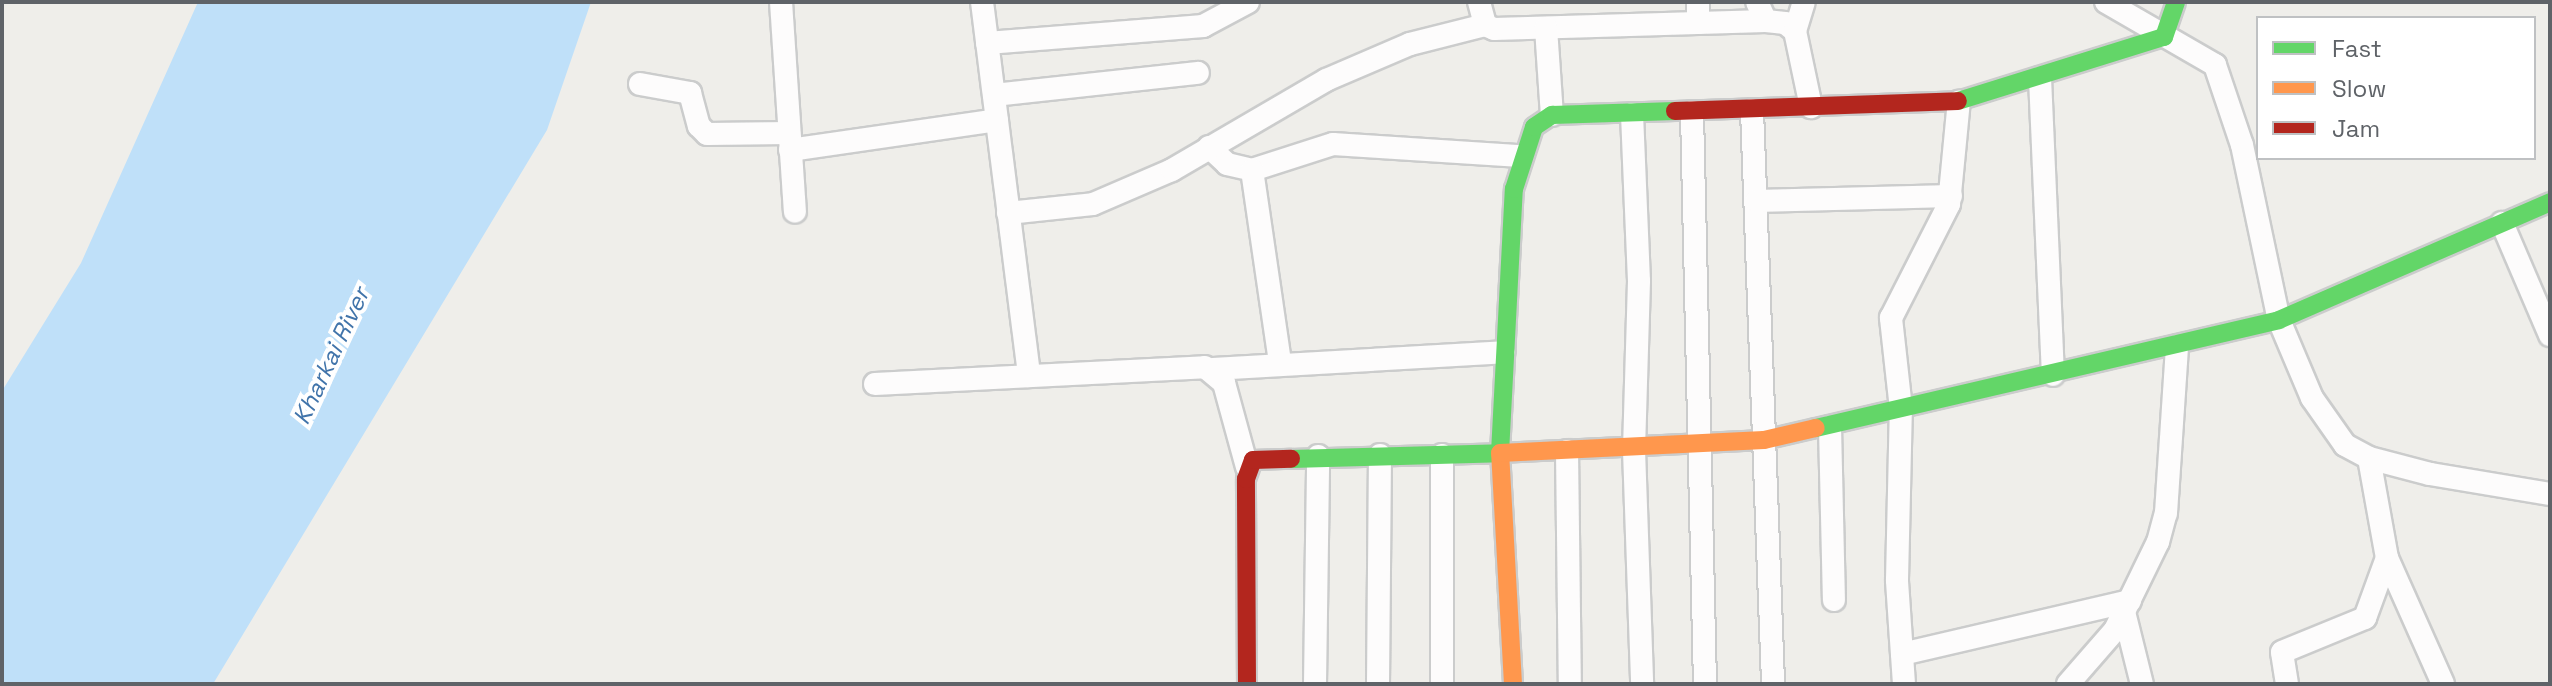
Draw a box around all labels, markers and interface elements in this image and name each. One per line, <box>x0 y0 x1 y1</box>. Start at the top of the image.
legend <box>2256 16 2536 160</box>
text: Fast <box>2332 33 2382 64</box>
text: Slow <box>2332 73 2386 104</box>
text: Jam <box>2332 113 2380 144</box>
water label: Kharkai River <box>287 283 375 429</box>

